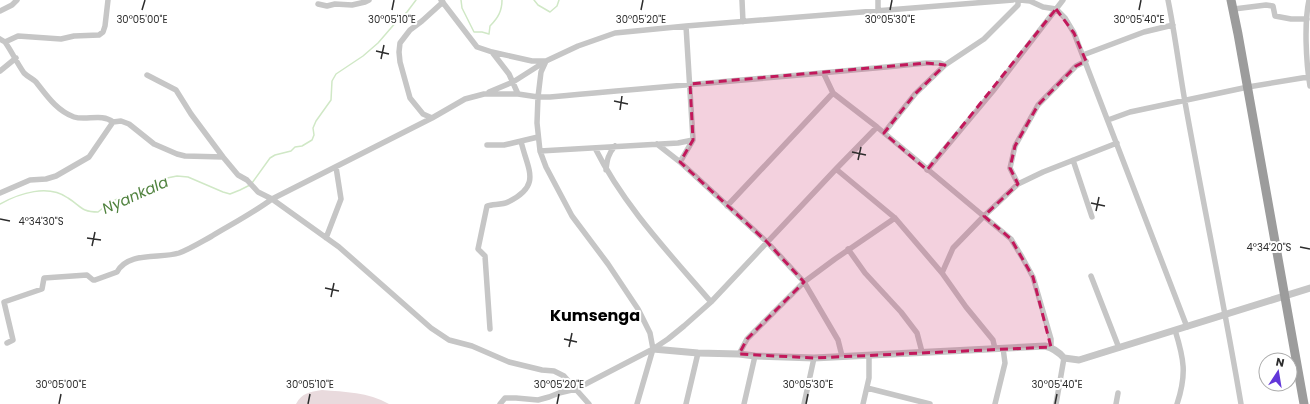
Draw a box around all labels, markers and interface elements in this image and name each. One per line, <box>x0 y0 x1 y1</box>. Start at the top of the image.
text: 30°05'00"E <box>116 12 168 27</box>
text: 30°05'10"E <box>368 12 416 27</box>
text: 30°05'20"E <box>616 12 666 27</box>
text: 30°05'30"E <box>865 12 915 27</box>
text: 30°05'40"E <box>1113 12 1165 27</box>
water label: Nyankala <box>99 171 171 219</box>
text: 4°34'30"S <box>18 214 64 229</box>
text: 4°34'20"S <box>1247 240 1292 255</box>
district label: Kumsenga <box>550 304 640 327</box>
north arrow <box>1258 352 1298 392</box>
text: N <box>1274 354 1286 371</box>
text: 30°05'00"E <box>35 377 87 392</box>
text: 30°05'10"E <box>286 377 334 392</box>
text: 30°05'20"E <box>534 377 584 392</box>
text: 30°05'30"E <box>783 377 833 392</box>
text: 30°05'40"E <box>1031 377 1083 392</box>

